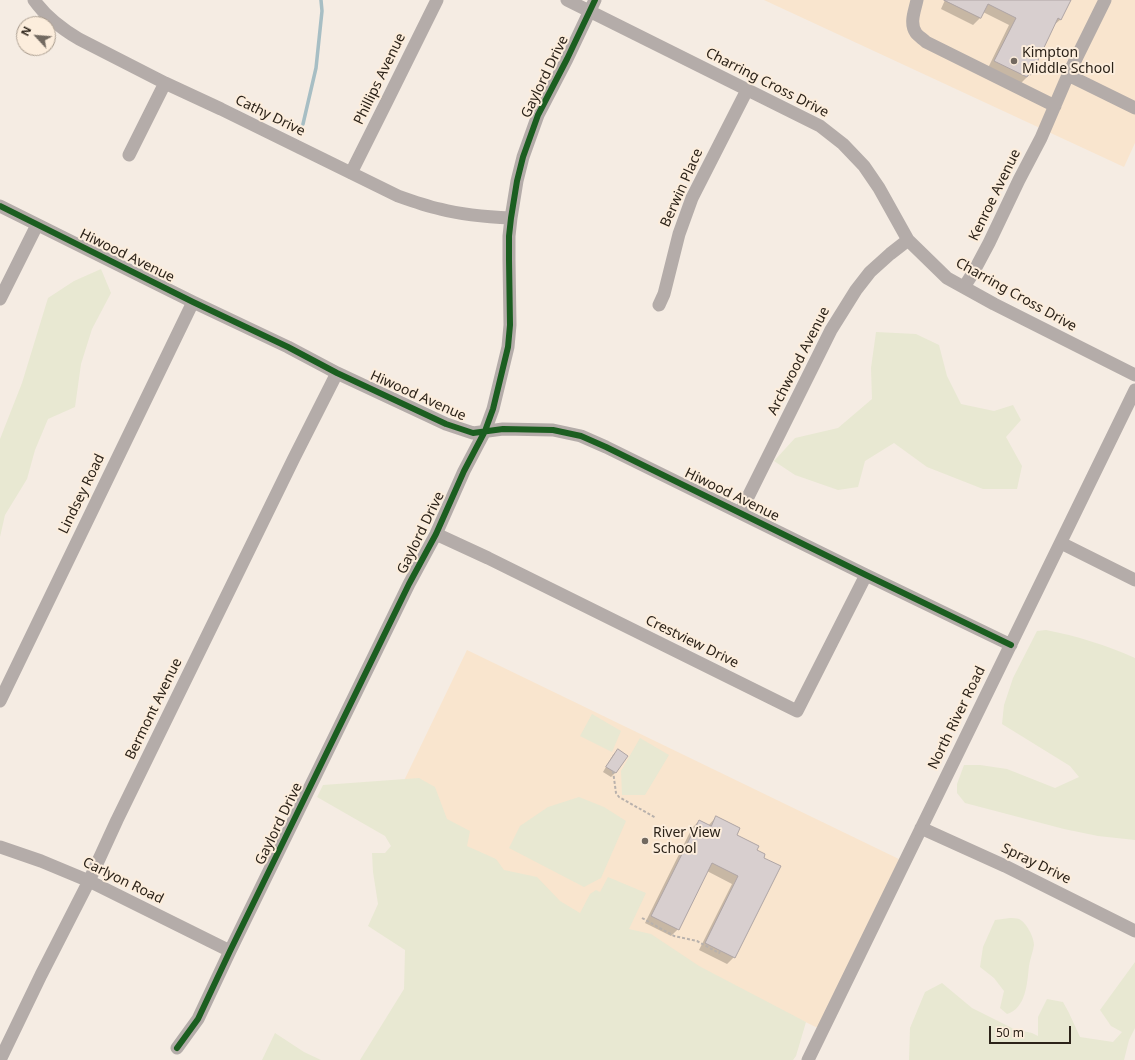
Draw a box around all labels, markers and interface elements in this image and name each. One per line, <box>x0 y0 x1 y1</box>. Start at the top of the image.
north arrow <box>16 16 56 56</box>
text: N <box>17 24 34 38</box>
street label: Phillips Avenue <box>351 31 409 127</box>
street label: Gaylord Drive <box>518 33 572 121</box>
street label: Charring Cross Drive <box>703 45 831 121</box>
place label: Kimpton Middle School <box>1022 45 1114 78</box>
marker: Kimpton Middle School <box>1009 56 1019 66</box>
street label: Cathy Drive <box>232 92 308 140</box>
street label: Berwin Place <box>657 146 707 230</box>
street label: Kenroe Avenue <box>966 146 1024 244</box>
street label: Hiwood Avenue <box>77 226 177 286</box>
street label: Charring Cross Drive <box>952 255 1080 335</box>
street label: Archwood Avenue <box>764 304 834 418</box>
street label: Hiwood Avenue <box>367 367 469 425</box>
street label: Lindsey Road <box>55 451 109 537</box>
street label: Hiwood Avenue <box>682 465 782 525</box>
street label: Gaylord Drive <box>394 489 448 577</box>
street label: Crestview Drive <box>643 612 741 672</box>
street label: Bermont Avenue <box>122 656 186 762</box>
street label: North River Road <box>925 664 989 772</box>
street label: Gaylord Drive <box>252 780 306 868</box>
place label: River View School <box>653 825 720 858</box>
marker: River View School <box>640 836 650 846</box>
street label: Spray Drive <box>999 840 1073 888</box>
street label: Carlyon Road <box>80 854 166 908</box>
scale bar <box>991 1018 1073 1044</box>
text: 50 m <box>996 1024 1024 1041</box>

